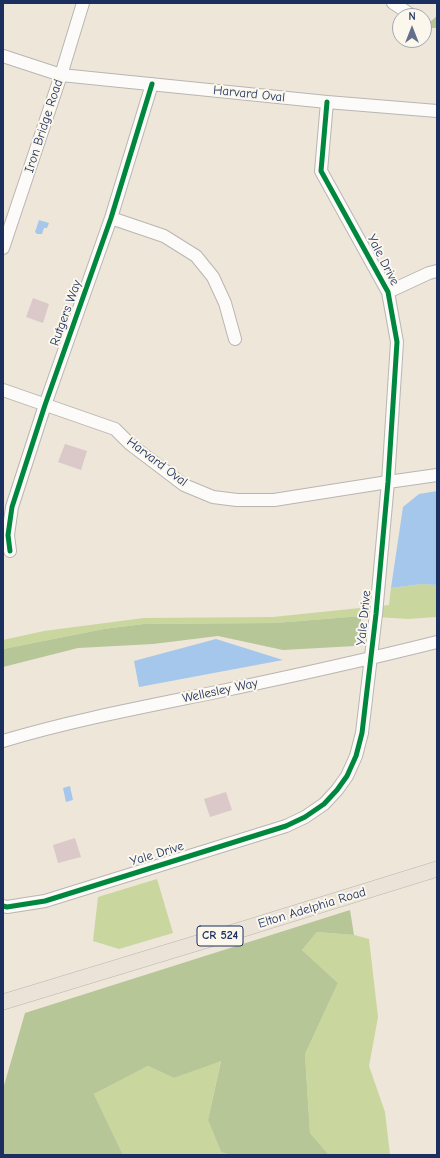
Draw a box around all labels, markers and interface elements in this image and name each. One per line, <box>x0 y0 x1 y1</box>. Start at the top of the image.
north arrow <box>392 8 432 48</box>
text: N <box>408 10 416 23</box>
street label: Iron Bridge Road <box>22 77 66 175</box>
street label: Harvard Oval <box>212 82 286 106</box>
street label: Yale Drive <box>363 232 403 288</box>
street label: Rutgers Way <box>47 278 85 348</box>
street label: Harvard Oval <box>123 434 191 490</box>
street label: Yale Drive <box>353 590 375 646</box>
street label: Wellesley Way <box>181 675 259 707</box>
street label: Yale Drive <box>128 838 186 870</box>
street label: Elton Adelphia Road <box>256 884 368 932</box>
road number: CR 524 <box>197 926 243 946</box>

